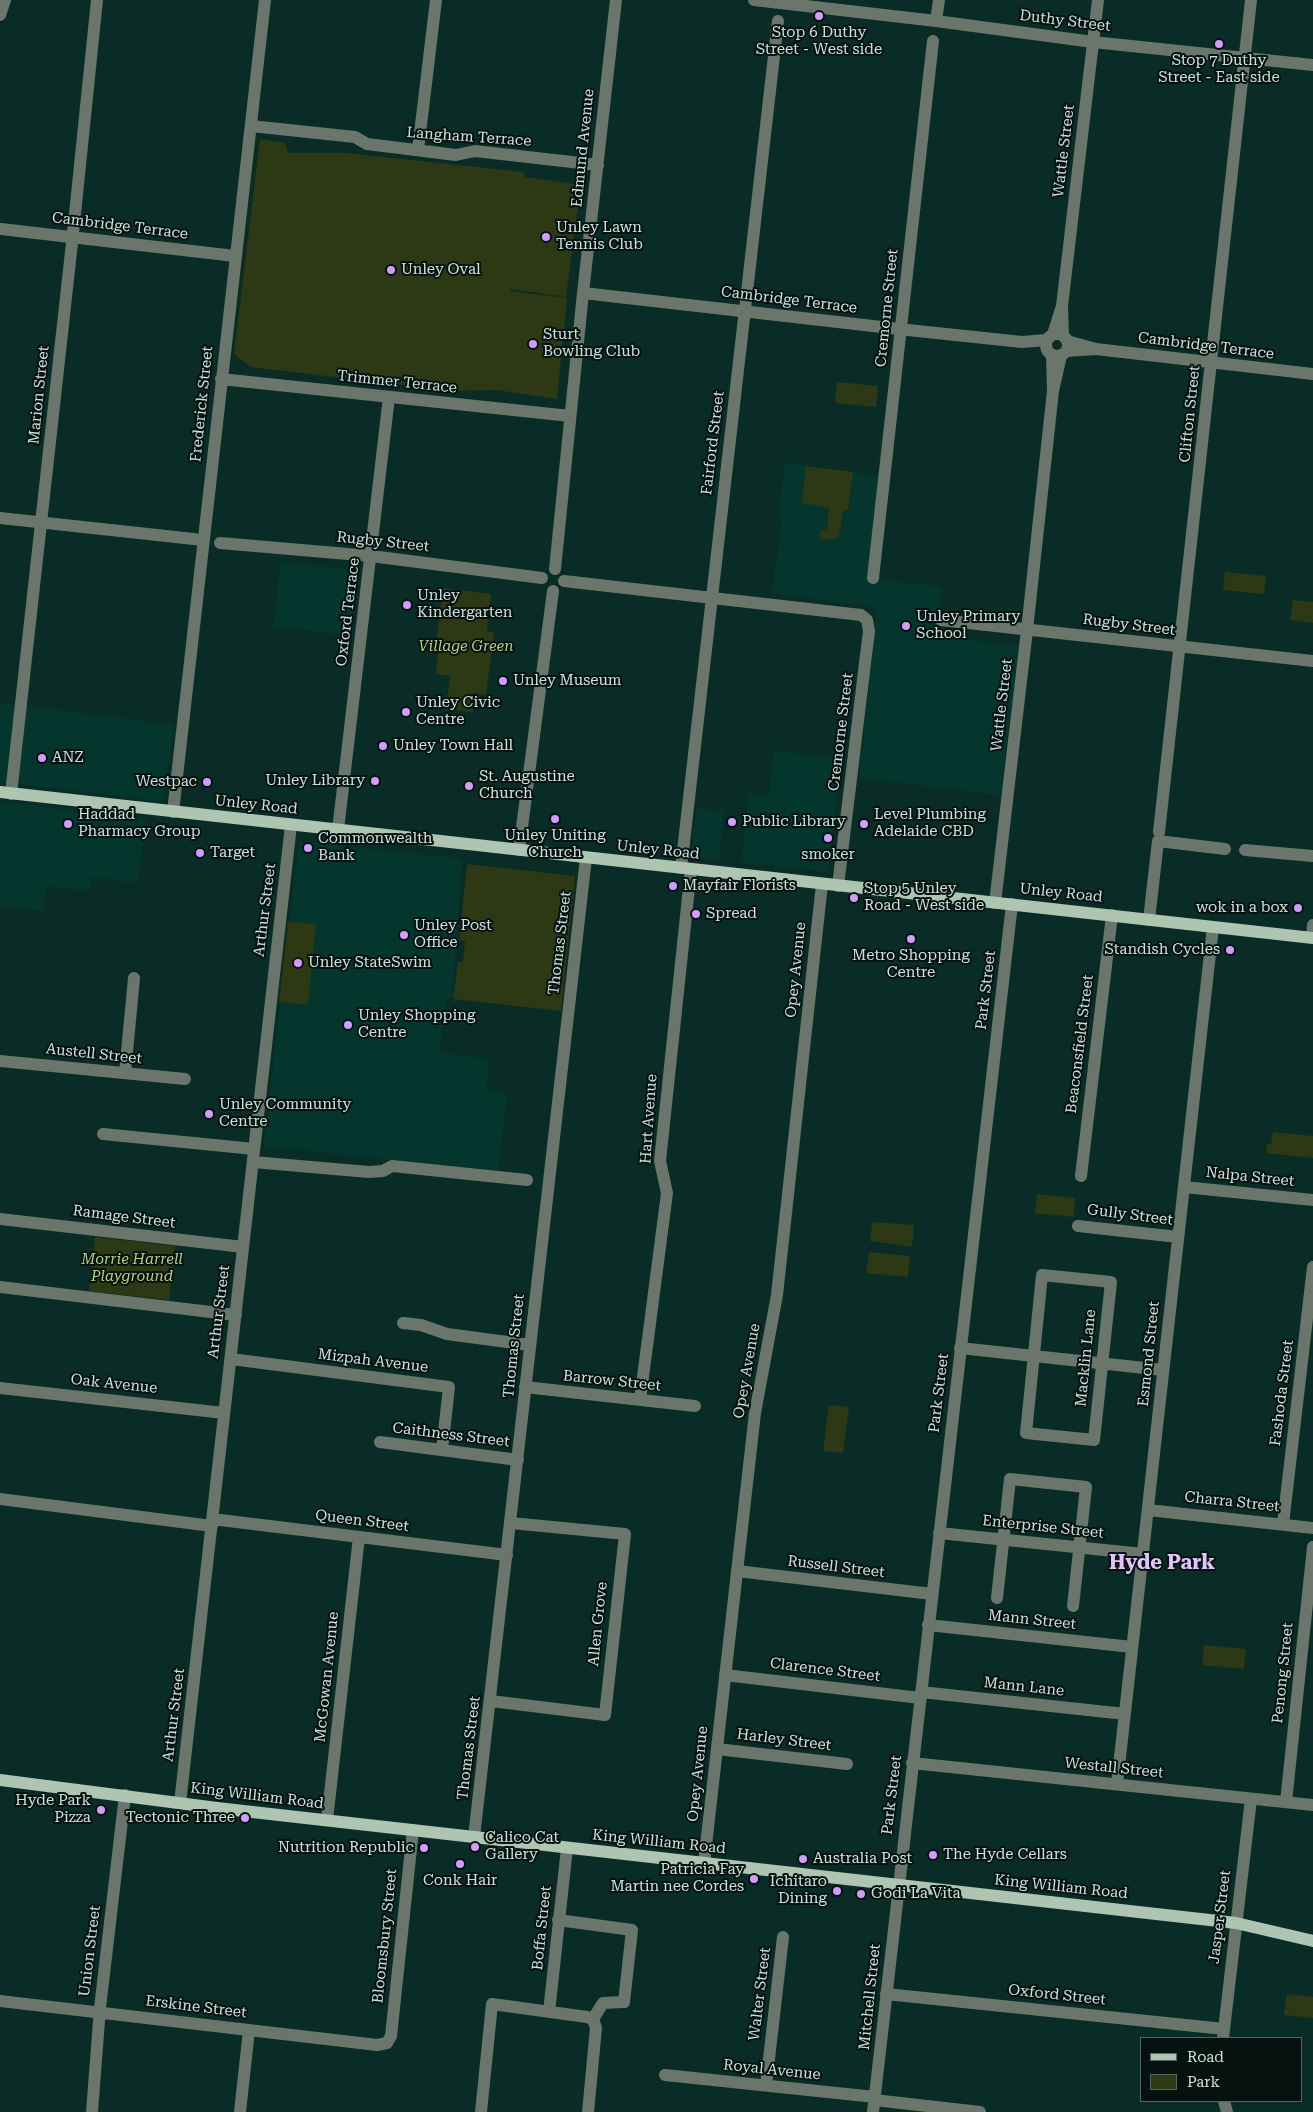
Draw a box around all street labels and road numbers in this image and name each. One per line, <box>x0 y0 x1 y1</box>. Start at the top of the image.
street label: Duthy Street <box>1018 6 1112 36</box>
street label: Edmund Avenue <box>568 88 598 208</box>
street label: Wattle Street <box>1049 103 1079 199</box>
street label: Langham Terrace <box>406 124 532 150</box>
street label: Cambridge Terrace <box>51 209 189 243</box>
street label: Cremorne Street <box>872 248 902 368</box>
street label: Cambridge Terrace <box>720 283 858 317</box>
street label: Cambridge Terrace <box>1137 329 1275 363</box>
street label: Marion Street <box>25 345 53 445</box>
street label: Frederick Street <box>187 345 217 463</box>
street label: Clifton Street <box>1176 365 1204 463</box>
street label: Trimmer Terrace <box>336 367 458 397</box>
street label: Fairford Street <box>698 390 728 496</box>
street label: Rugby Street <box>336 528 430 556</box>
street label: Oxford Terrace <box>332 557 364 667</box>
street label: Rugby Street <box>1082 610 1176 640</box>
street label: Wattle Street <box>987 657 1017 753</box>
street label: Cremorne Street <box>825 672 857 792</box>
street label: Unley Road <box>214 792 298 818</box>
street label: Unley Road <box>616 837 700 863</box>
street label: Arthur Street <box>250 862 280 958</box>
street label: Unley Road <box>1019 880 1103 906</box>
street label: Thomas Street <box>545 890 575 996</box>
street label: Opey Avenue <box>782 921 810 1019</box>
street label: Park Street <box>972 949 1000 1031</box>
street label: Beaconsfield Street <box>1063 974 1097 1114</box>
street label: Austell Street <box>45 1040 143 1068</box>
street label: Hart Avenue <box>637 1073 661 1165</box>
street label: Nalpa Street <box>1205 1163 1295 1191</box>
street label: Gully Street <box>1086 1201 1174 1229</box>
street label: Ramage Street <box>72 1202 176 1232</box>
street label: Arthur Street <box>204 1264 234 1360</box>
street label: Thomas Street <box>500 1293 528 1399</box>
street label: Esmond Street <box>1135 1300 1163 1408</box>
street label: Macklin Lane <box>1072 1308 1100 1408</box>
street label: Opey Avenue <box>730 1322 764 1420</box>
street label: Fashoda Street <box>1267 1339 1297 1447</box>
street label: Mizpah Avenue <box>317 1345 429 1377</box>
street label: Park Street <box>925 1352 953 1434</box>
street label: Barrow Street <box>562 1367 662 1395</box>
street label: Oak Avenue <box>70 1370 158 1398</box>
street label: Caithness Street <box>391 1419 511 1451</box>
street label: Charra Street <box>1183 1488 1281 1516</box>
street label: Queen Street <box>314 1506 410 1536</box>
street label: Enterprise Street <box>981 1512 1105 1542</box>
street label: Russell Street <box>786 1552 886 1582</box>
street label: Allen Grove <box>585 1581 611 1667</box>
street label: Mann Street <box>987 1606 1077 1634</box>
street label: McGowan Avenue <box>311 1611 343 1743</box>
street label: Penong Street <box>1269 1622 1297 1724</box>
street label: Clarence Street <box>769 1654 881 1686</box>
street label: Arthur Street <box>159 1667 189 1763</box>
street label: Mann Lane <box>983 1674 1065 1700</box>
street label: Thomas Street <box>454 1695 484 1801</box>
street label: Opey Avenue <box>684 1725 712 1823</box>
street label: Harley Street <box>736 1725 832 1755</box>
street label: Park Street <box>878 1754 906 1836</box>
street label: Westall Street <box>1063 1754 1165 1782</box>
street label: King William Road <box>189 1779 325 1813</box>
street label: King William Road <box>591 1826 727 1858</box>
street label: Bloomsbury Street <box>369 1868 401 2004</box>
street label: Jasper Street <box>1205 1869 1235 1965</box>
street label: King William Road <box>993 1871 1129 1903</box>
street label: Boffa Street <box>529 1885 555 1971</box>
street label: Union Street <box>75 1904 105 1998</box>
street label: Mitchell Street <box>855 1943 885 2051</box>
street label: Walter Street <box>745 1946 775 2042</box>
street label: Oxford Street <box>1007 1981 1107 2009</box>
street label: Erskine Street <box>144 1992 248 2022</box>
street label: Royal Avenue <box>722 2056 822 2084</box>

